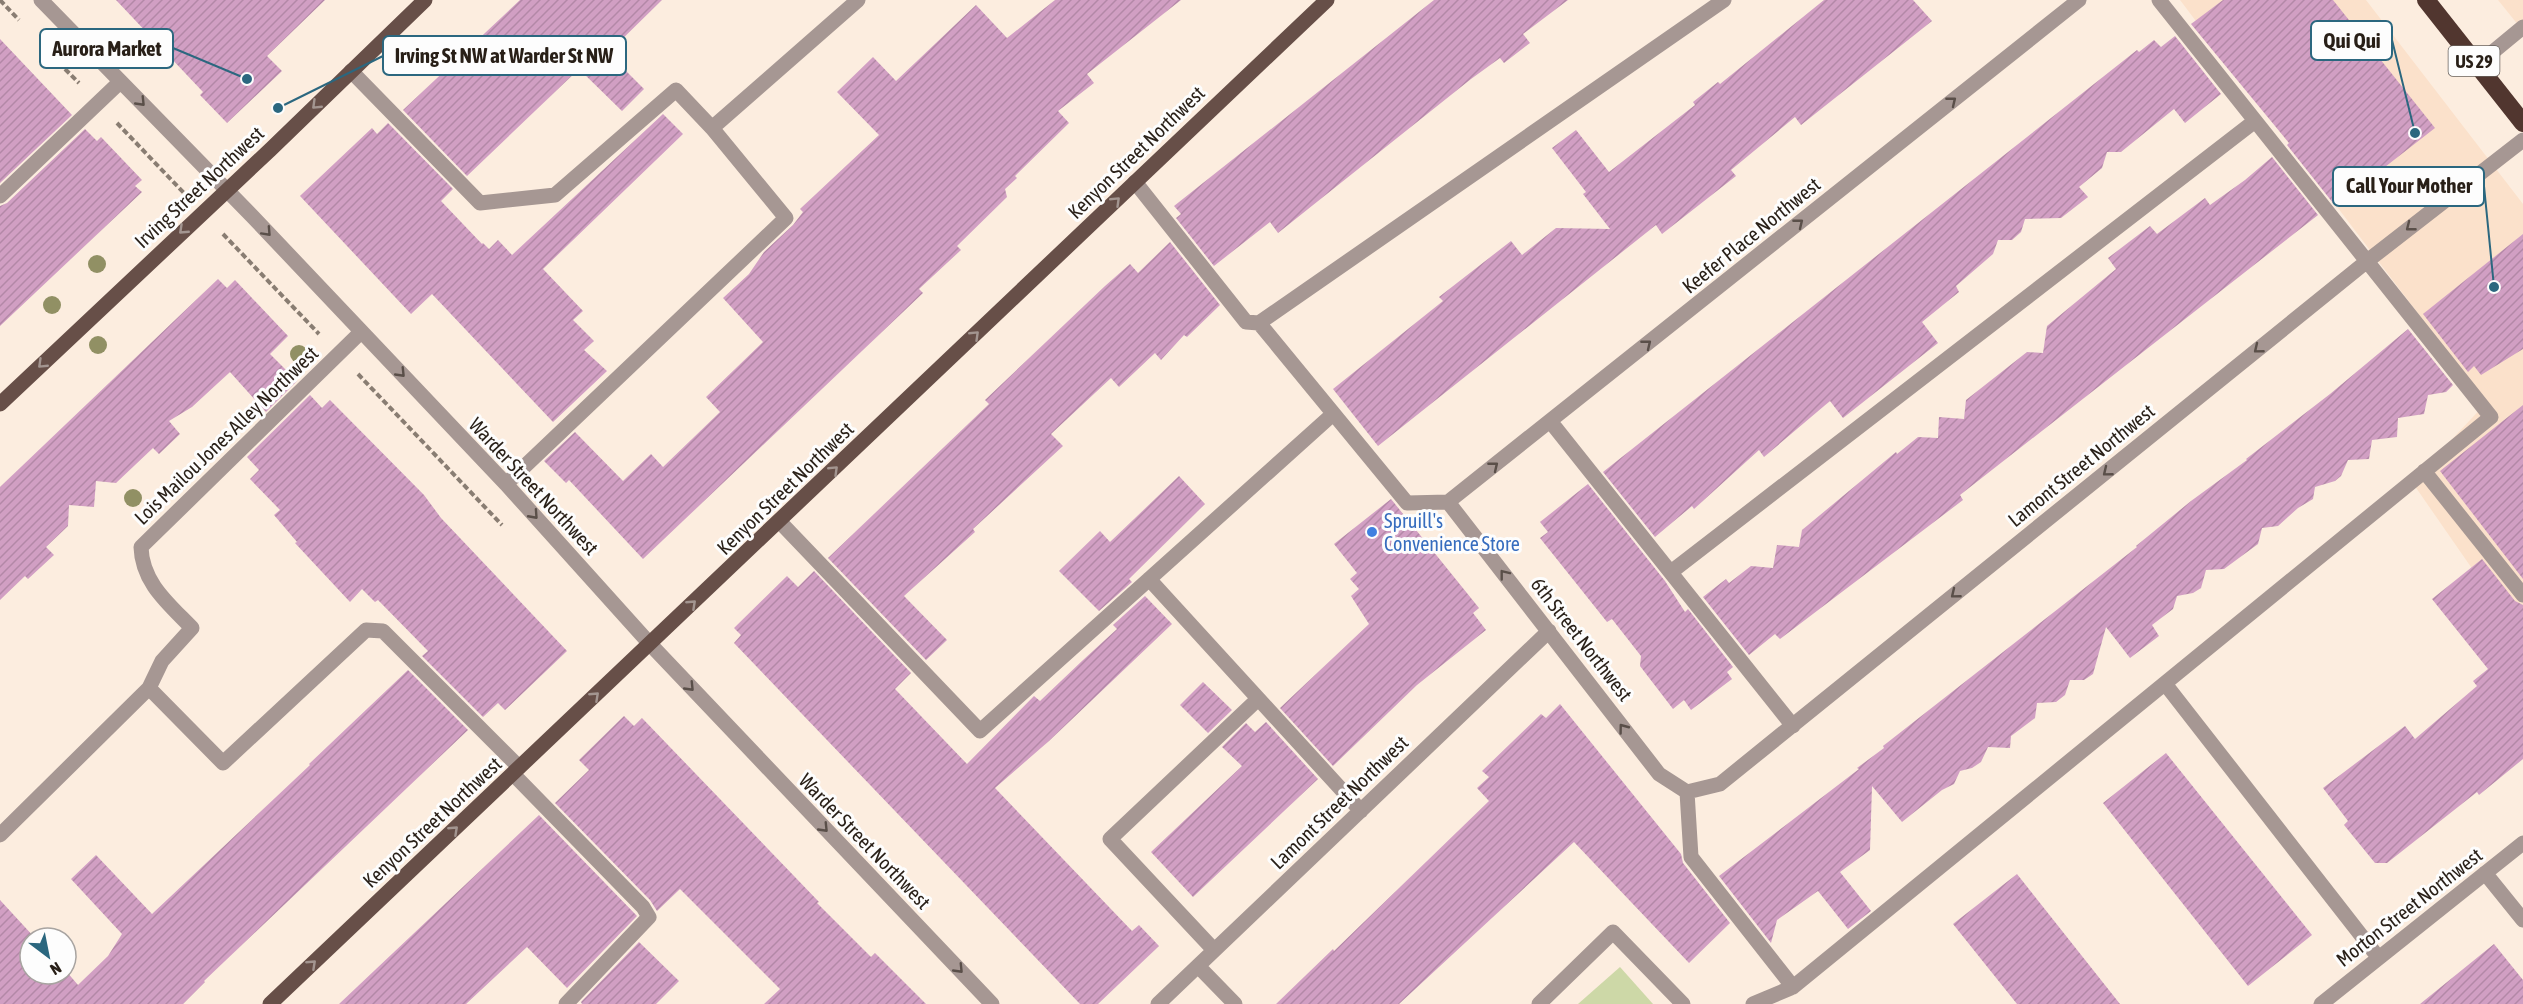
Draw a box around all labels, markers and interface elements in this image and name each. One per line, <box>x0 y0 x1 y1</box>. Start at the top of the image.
callout: Qui Qui <box>2311 21 2392 60</box>
text: Qui Qui <box>2323 28 2381 52</box>
callout: Aurora Market <box>40 29 173 68</box>
text: Aurora Market <box>51 36 162 60</box>
callout: Irving St NW at Warder St NW <box>383 36 626 75</box>
text: Irving St NW at Warder St NW <box>395 43 614 67</box>
road number: US 29 <box>2448 46 2500 76</box>
street label: Kenyon Street Northwest <box>1063 81 1209 223</box>
one-way arrow <box>133 95 144 106</box>
one-way arrow <box>312 98 323 109</box>
one-way arrow <box>1945 98 1956 109</box>
street label: Irving Street Northwest <box>130 121 268 253</box>
callout: Call Your Mother <box>2333 167 2484 206</box>
street label: Keefer Place Northwest <box>1678 172 1825 298</box>
text: Call Your Mother <box>2346 173 2473 197</box>
one-way arrow <box>1108 197 1119 208</box>
one-way arrow <box>1793 219 1804 230</box>
one-way arrow <box>2406 220 2417 231</box>
one-way arrow <box>180 222 191 233</box>
one-way arrow <box>259 224 270 235</box>
one-way arrow <box>967 332 978 343</box>
street label: Lois Mailou Jones Alley Northwest <box>129 341 323 529</box>
one-way arrow <box>1640 341 1651 352</box>
one-way arrow <box>2254 342 2265 353</box>
one-way arrow <box>38 357 49 368</box>
one-way arrow <box>393 366 404 377</box>
street label: Lamont Street Northwest <box>2003 399 2159 531</box>
street label: Warder Street Northwest <box>465 413 604 559</box>
street label: Kenyon Street Northwest <box>712 417 858 559</box>
one-way arrow <box>1487 462 1498 473</box>
one-way arrow <box>2102 464 2113 475</box>
one-way arrow <box>827 466 837 477</box>
one-way arrow <box>527 509 538 519</box>
place label: Spruill's Convenience Store <box>1384 509 1520 555</box>
marker: Spruill's Convenience Store <box>1365 525 1379 539</box>
one-way arrow <box>1501 569 1512 580</box>
street label: 6th Street Northwest <box>1527 573 1637 705</box>
one-way arrow <box>1951 587 1962 598</box>
one-way arrow <box>686 600 696 611</box>
one-way arrow <box>683 680 694 690</box>
one-way arrow <box>588 692 599 703</box>
one-way arrow <box>1620 724 1631 735</box>
street label: Lamont Street Northwest <box>1266 730 1412 873</box>
street label: Kenyon Street Northwest <box>358 752 506 892</box>
street label: Warder Street Northwest <box>795 769 936 914</box>
one-way arrow <box>817 821 828 832</box>
one-way arrow <box>446 826 457 837</box>
street label: Morton Street Northwest <box>2332 843 2487 971</box>
north arrow <box>18 926 78 986</box>
text: N <box>47 959 65 979</box>
one-way arrow <box>306 960 316 971</box>
one-way arrow <box>951 962 962 973</box>

